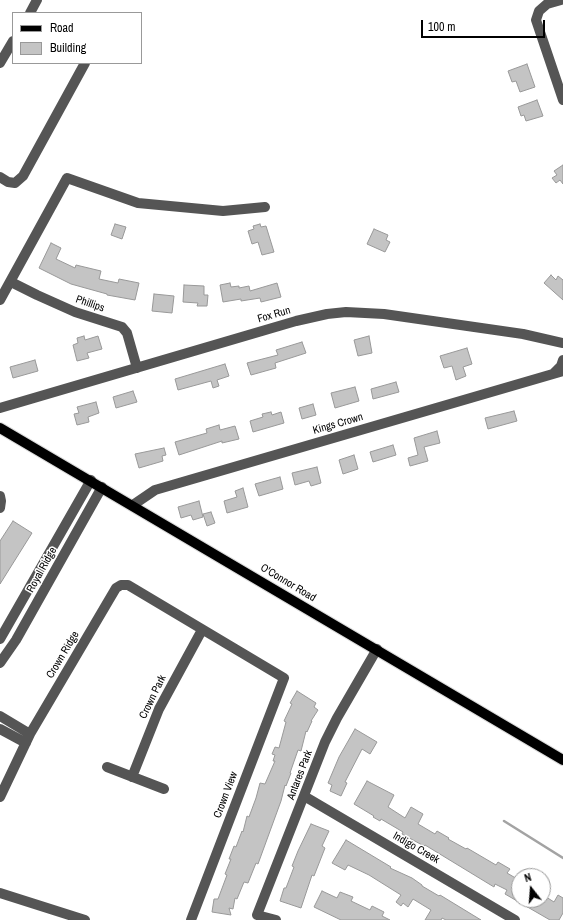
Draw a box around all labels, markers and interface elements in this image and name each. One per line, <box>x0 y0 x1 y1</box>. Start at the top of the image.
legend <box>12 12 142 64</box>
scale bar <box>423 12 547 38</box>
text: 100 m <box>428 19 455 35</box>
text: Road <box>50 20 74 36</box>
text: Building <box>50 40 86 56</box>
street label: Phillips <box>74 293 106 315</box>
street label: Fox Run <box>256 304 292 326</box>
street label: Kings Crown <box>311 411 365 437</box>
street label: Royal Ridge <box>24 545 60 595</box>
street label: O'Connor Road <box>258 561 318 605</box>
street label: Crown Ridge <box>44 629 82 681</box>
street label: Crown Park <box>137 673 169 721</box>
street label: Antares Park <box>284 748 316 802</box>
street label: Crown View <box>211 770 241 820</box>
street label: Indigo Creek <box>390 829 442 867</box>
north arrow <box>511 868 551 908</box>
text: N <box>523 870 533 885</box>

